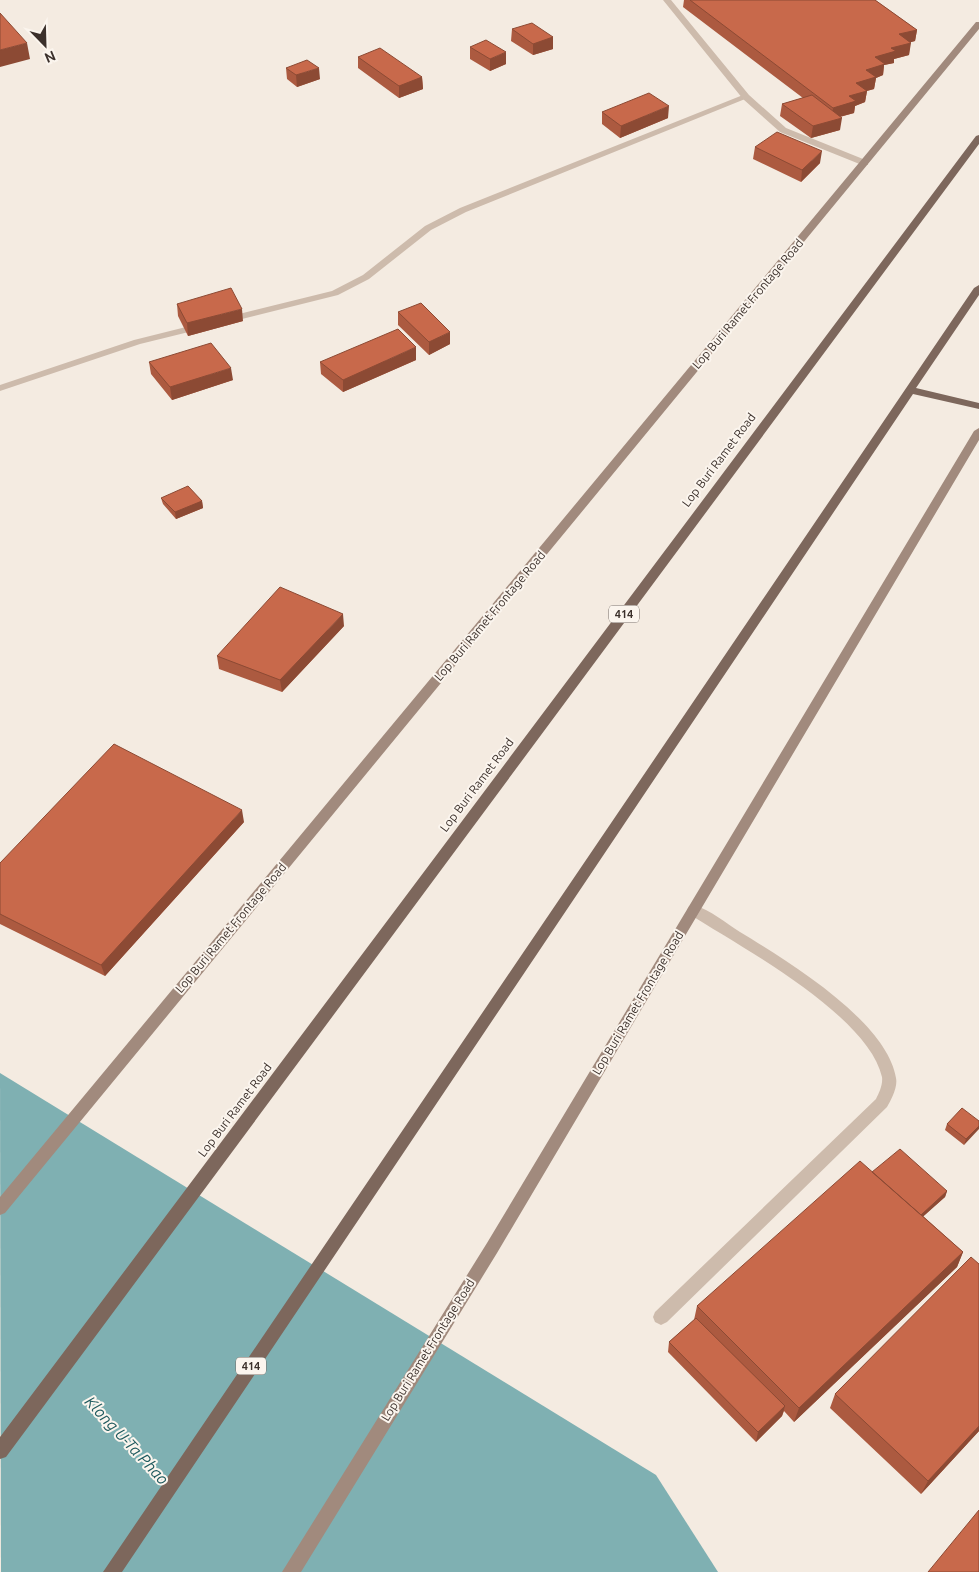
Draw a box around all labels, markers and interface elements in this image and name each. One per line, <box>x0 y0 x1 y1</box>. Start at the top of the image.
north arrow <box>20 20 70 70</box>
text: N <box>42 48 58 66</box>
street label: Lop Buri Ramet Frontage Road <box>690 236 806 371</box>
street label: Lop Buri Ramet Road <box>679 411 758 509</box>
street label: Lop Buri Ramet Frontage Road <box>432 548 548 683</box>
road number: 414 <box>609 606 639 622</box>
street label: Lop Buri Ramet Road <box>437 736 516 834</box>
street label: Lop Buri Ramet Frontage Road <box>173 860 289 995</box>
street label: Lop Buri Ramet Frontage Road <box>590 929 686 1077</box>
street label: Lop Buri Ramet Road <box>195 1061 274 1159</box>
street label: Lop Buri Ramet Frontage Road <box>378 1276 477 1423</box>
road number: 414 <box>236 1358 266 1374</box>
water label: Klong U-Ta Phao <box>82 1392 173 1488</box>

